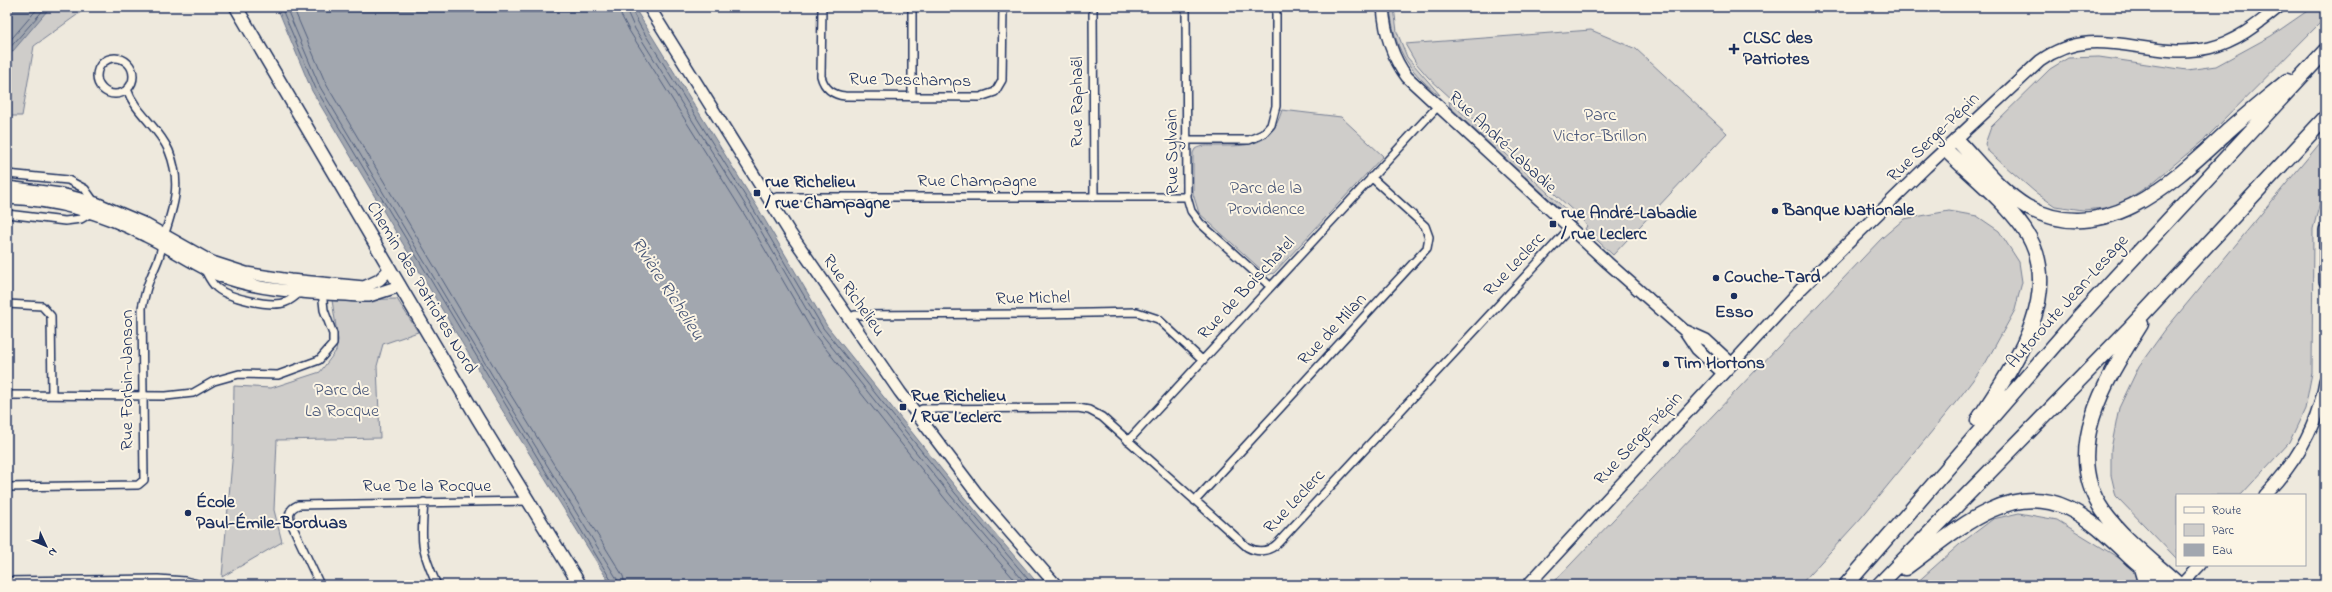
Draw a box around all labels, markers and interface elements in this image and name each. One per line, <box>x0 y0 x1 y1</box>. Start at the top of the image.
place label: CLSC des Patriotes <box>1743 26 1813 73</box>
marker: CLSC des Patriotes <box>1728 43 1740 55</box>
street label: Rue Raphaël <box>1065 56 1091 148</box>
street label: Rue Deschamps <box>849 67 971 95</box>
street label: Rue André-Labadie <box>1442 86 1563 201</box>
street label: Rue Serge-Pépin <box>1882 87 1987 190</box>
park label: Parc Victor-Brillon <box>1552 103 1647 150</box>
street label: Rue Sylvain <box>1159 109 1187 195</box>
street label: Rue Champagne <box>917 169 1038 196</box>
place label: rue Richelieu / rue Champagne <box>764 170 891 218</box>
park label: Parc de la Providence <box>1227 176 1306 223</box>
marker: rue Richelieu / rue Champagne <box>752 188 762 198</box>
street label: Chemin des Patriotes Nord <box>359 197 483 379</box>
place label: Banque Nationale <box>1782 198 1915 224</box>
place label: rue André-Labadie / rue Leclerc <box>1560 201 1698 248</box>
marker: Banque Nationale <box>1770 206 1780 216</box>
marker: rue André-Labadie / rue Leclerc <box>1548 219 1558 229</box>
street label: Rue Leclerc <box>1478 227 1552 303</box>
street label: Autoroute Jean-Lesage <box>2001 229 2137 375</box>
water label: Rivière Richelieu <box>623 232 711 346</box>
street label: Rue de Boischatel <box>1192 232 1302 346</box>
street label: Rue Richelieu <box>815 250 891 342</box>
place label: Couche-Tard <box>1724 265 1821 291</box>
marker: Couche-Tard <box>1711 273 1721 283</box>
street label: Rue Michel <box>995 285 1071 313</box>
street label: Rue de Milan <box>1292 288 1374 372</box>
marker: Esso <box>1729 291 1739 301</box>
place label: Esso <box>1715 300 1753 326</box>
street label: Rue Forbin-Janson <box>115 309 141 450</box>
place label: Tim Hortons <box>1674 351 1765 377</box>
marker: Tim Hortons <box>1661 359 1671 369</box>
park label: Parc de La Rocque <box>305 378 380 425</box>
place label: Rue Richelieu / Rue Leclerc <box>910 384 1006 431</box>
street label: Rue Serge-Pépin <box>1589 386 1690 492</box>
marker: Rue Richelieu / Rue Leclerc <box>898 402 908 412</box>
street label: Rue Leclerc <box>1258 464 1332 540</box>
street label: Rue De la Rocque <box>363 474 492 500</box>
place label: École Paul-Émile-Borduas <box>196 490 347 537</box>
legend <box>2176 494 2306 566</box>
text: Route <box>2212 502 2242 520</box>
marker: École Paul-Émile-Borduas <box>183 508 193 518</box>
text: Parc <box>2212 522 2234 540</box>
north arrow <box>26 526 66 566</box>
text: Eau <box>2212 542 2233 560</box>
text: N <box>44 544 61 560</box>

